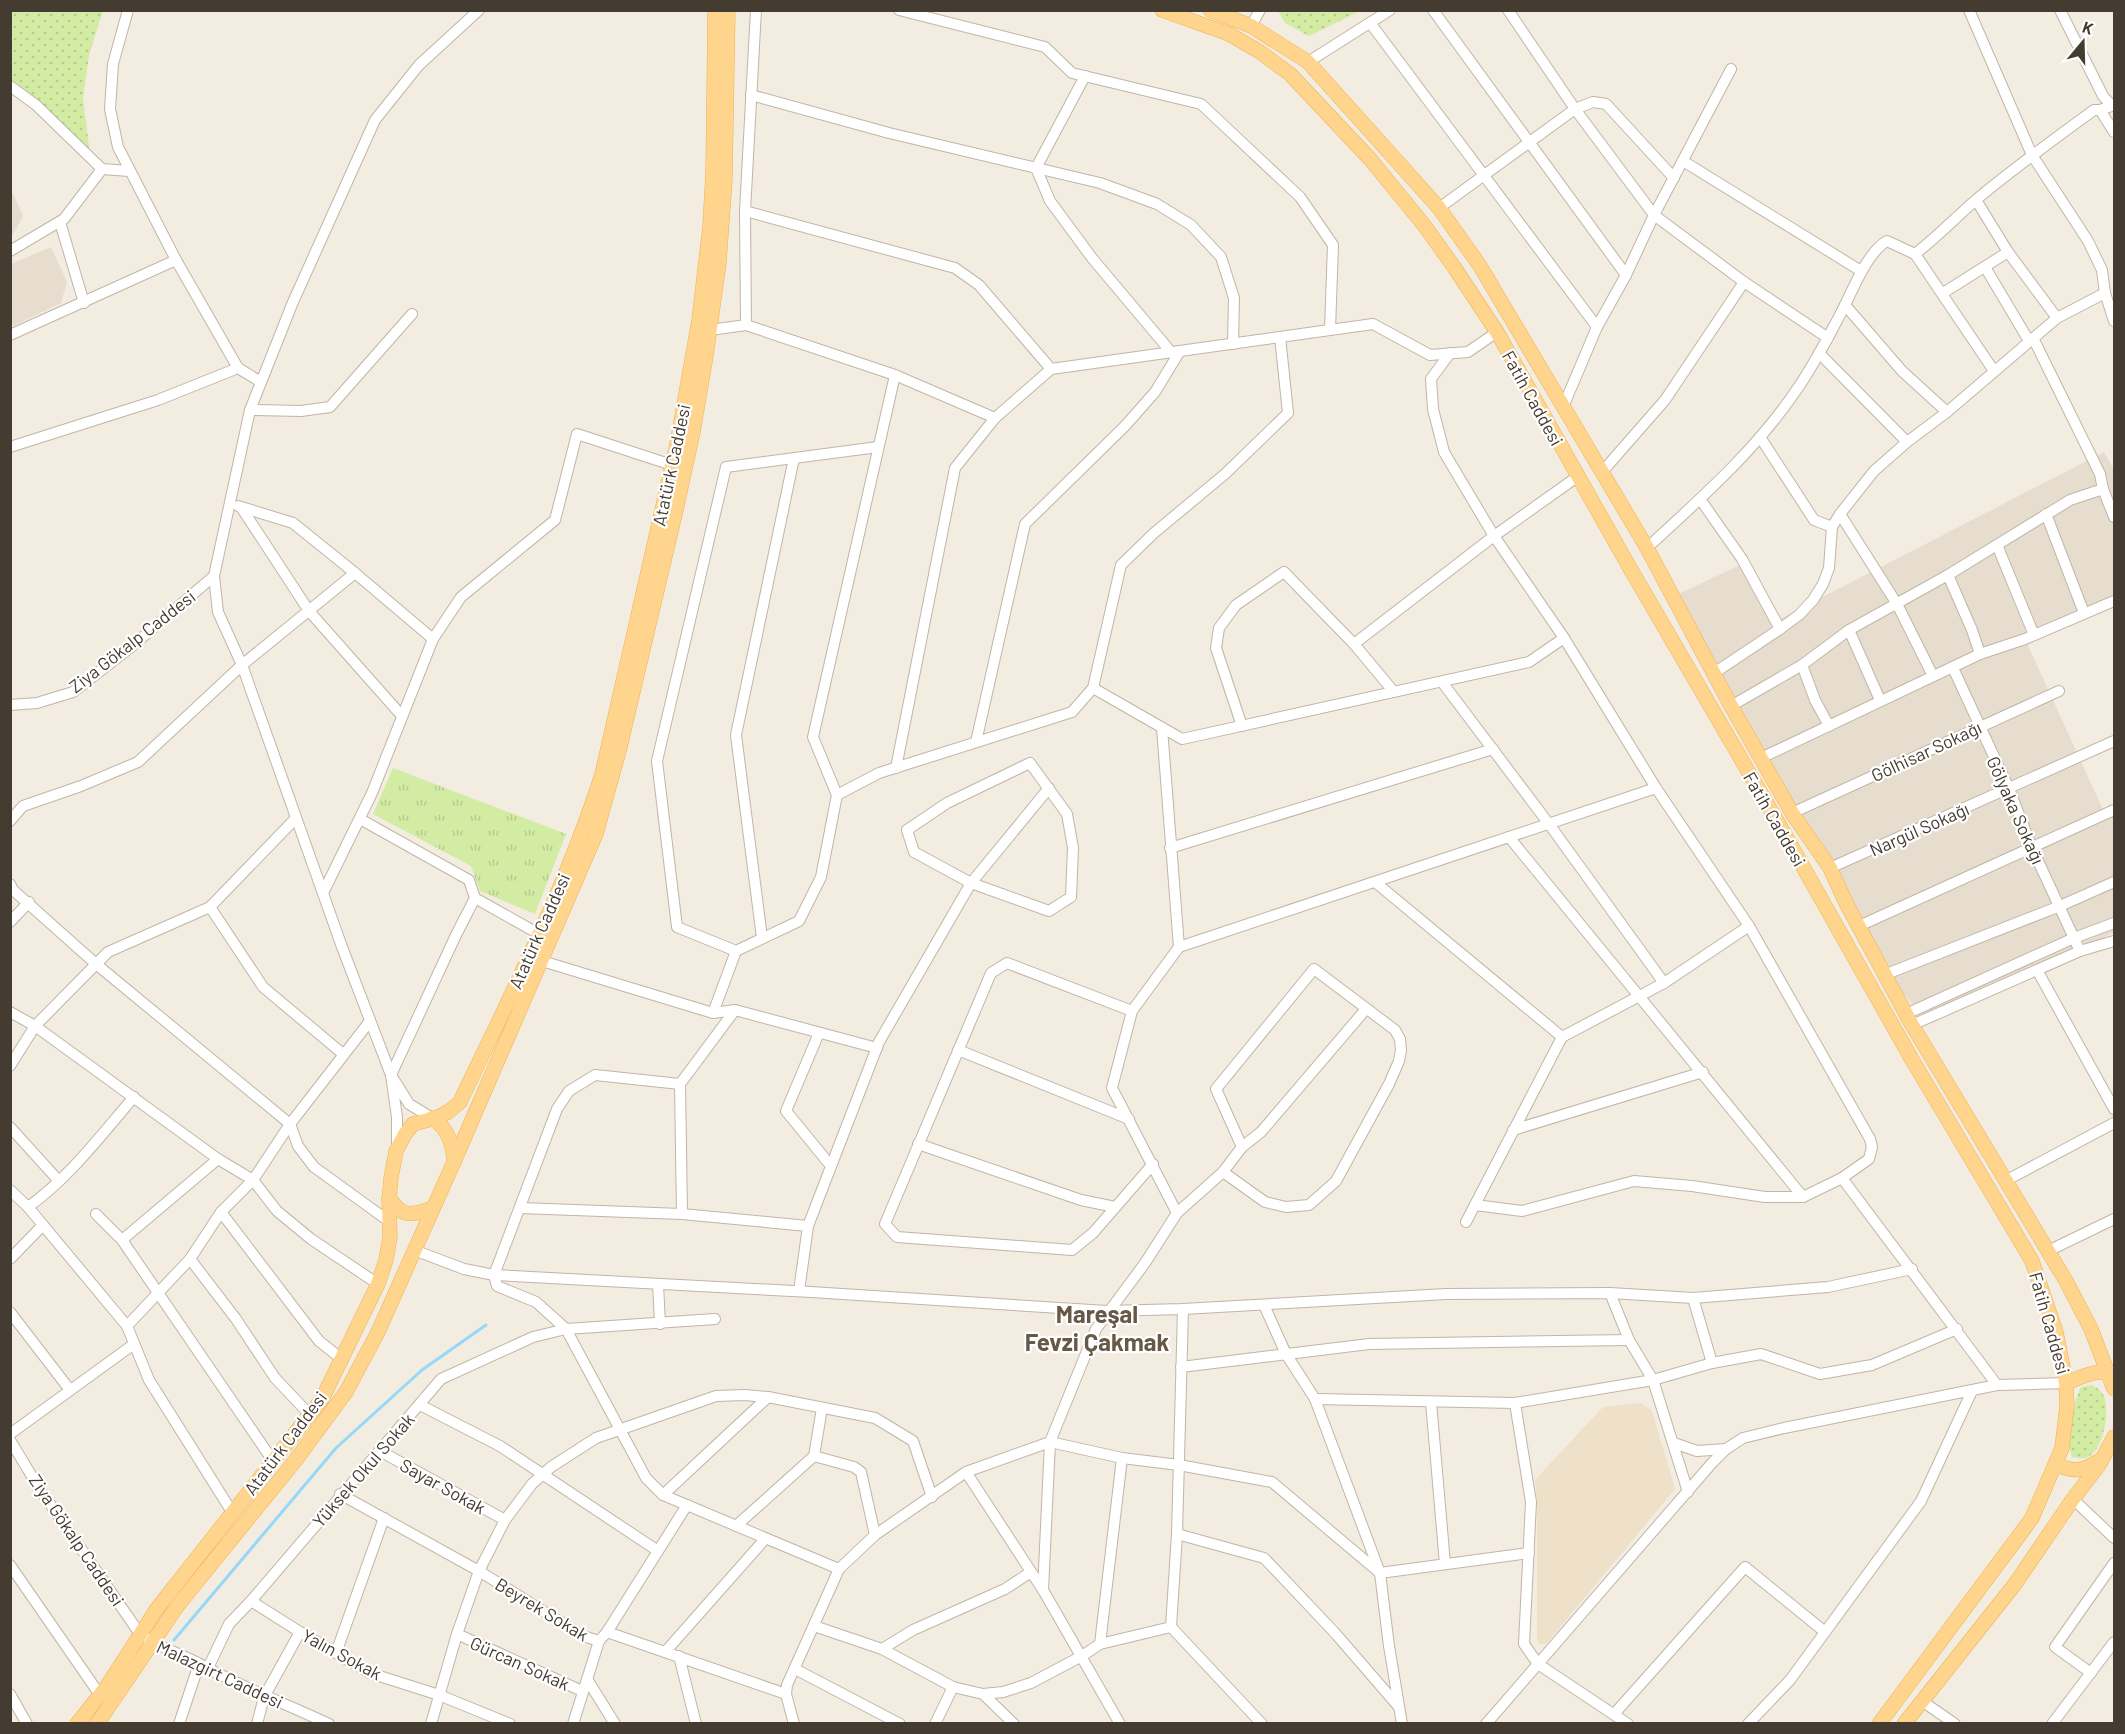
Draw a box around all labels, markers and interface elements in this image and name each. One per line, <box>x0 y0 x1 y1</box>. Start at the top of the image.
north arrow <box>2053 12 2113 72</box>
text: K <box>2080 17 2096 38</box>
street label: Fatih Caddesi <box>1498 347 1568 449</box>
street label: Atatürk Caddesi <box>647 402 695 528</box>
street label: Ziya Gökalp Caddesi <box>65 585 199 697</box>
street label: Gölhisar Sokağı <box>1867 716 1985 786</box>
street label: Gölyaka Sokağı <box>1982 753 2050 867</box>
street label: Fatih Caddesi <box>1739 768 1811 870</box>
street label: Nargül Sokağı <box>1866 797 1972 861</box>
street label: Atatürk Caddesi <box>504 870 574 992</box>
street label: Fatih Caddesi <box>2025 1269 2075 1377</box>
district label: Mareşal Fevzi Çakmak <box>1025 1299 1169 1356</box>
street label: Atatürk Caddesi <box>239 1387 331 1499</box>
street label: Yüksek Okul Sokak <box>307 1408 419 1532</box>
street label: Sayar Sokak <box>396 1453 490 1519</box>
street label: Ziya Gökalp Caddesi <box>25 1470 129 1610</box>
street label: Beyrek Sokak <box>491 1573 593 1645</box>
street label: Yalın Sokak <box>298 1624 386 1684</box>
street label: Gürcan Sokak <box>467 1631 573 1695</box>
street label: Malazgirt Caddesi <box>153 1635 287 1713</box>

